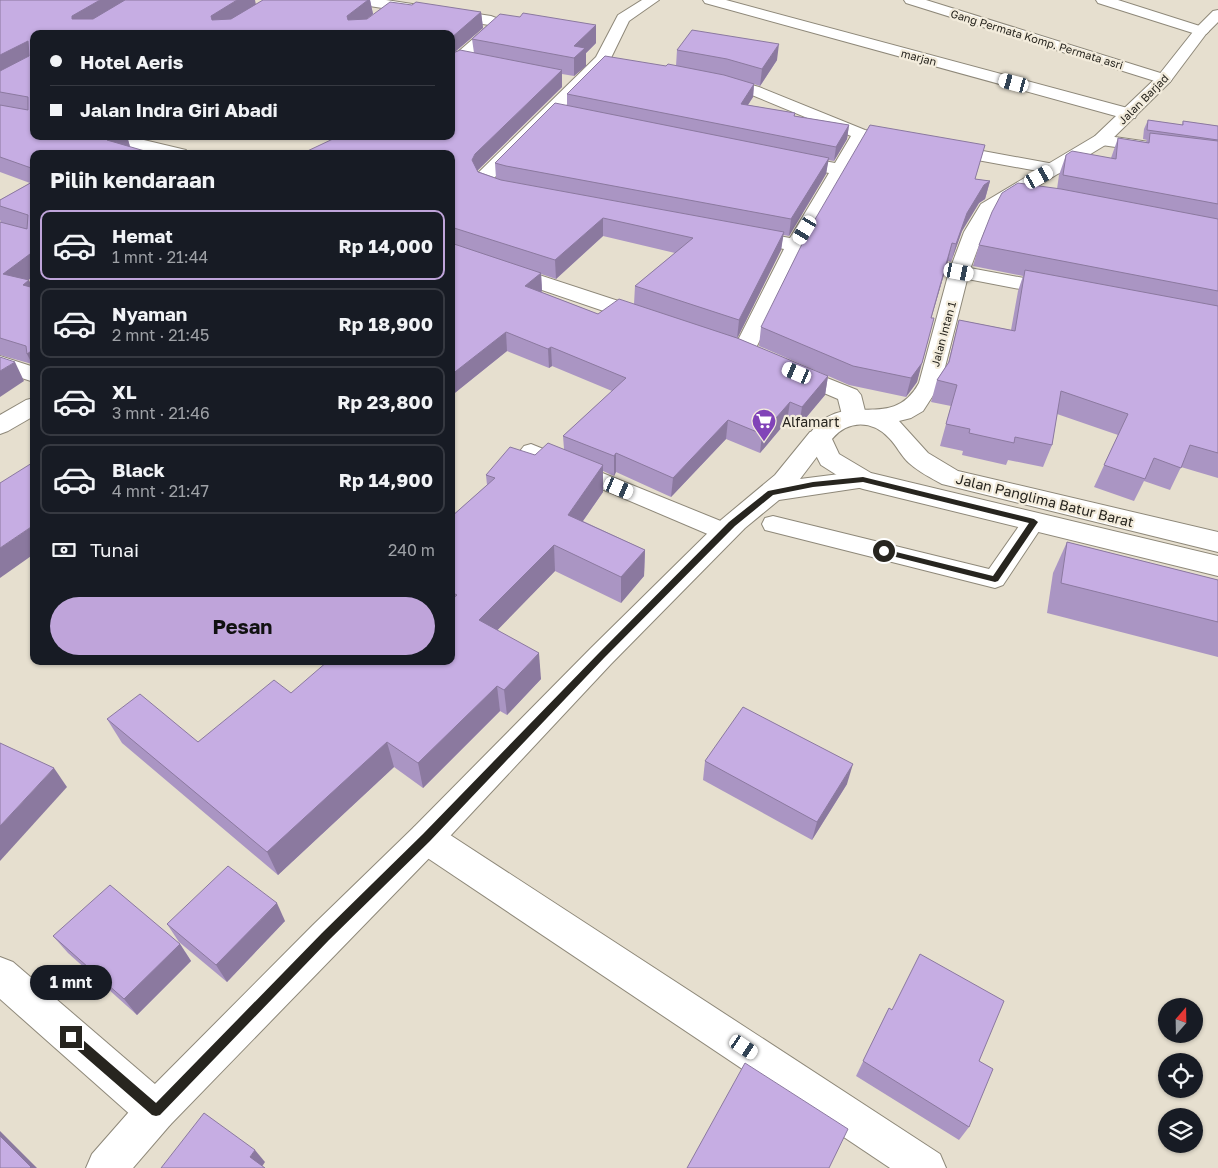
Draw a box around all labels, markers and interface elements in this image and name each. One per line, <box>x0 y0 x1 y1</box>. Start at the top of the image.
street label: Gang Permata Komp. Permata asri <box>949 7 1125 72</box>
street label: marjan <box>900 46 938 68</box>
text: Hotel Aeris <box>80 50 183 73</box>
street label: Jalan Barjad <box>1115 71 1171 127</box>
car <box>997 72 1030 94</box>
text: Jalan Indra Giri Abadi <box>80 98 278 121</box>
car <box>1022 163 1055 191</box>
text: Pilih kendaraan <box>50 166 215 193</box>
car <box>790 213 819 247</box>
icon: car <box>52 223 97 268</box>
text: Hemat <box>112 224 173 247</box>
text: Rp 14,000 <box>339 234 433 257</box>
text: 1 mnt · 21:44 <box>112 247 208 267</box>
car <box>942 262 975 282</box>
street label: Jalan Intan 1 <box>928 300 958 368</box>
icon: car <box>52 301 97 346</box>
text: Nyaman <box>112 302 187 325</box>
text: Rp 18,900 <box>339 312 433 335</box>
text: 2 mnt · 21:45 <box>112 325 209 345</box>
car <box>780 360 813 386</box>
icon: car <box>52 379 97 424</box>
text: XL <box>112 380 137 403</box>
text: Rp 23,800 <box>337 390 433 413</box>
text: 3 mnt · 21:46 <box>112 403 210 423</box>
supermarket icon: Alfamart <box>751 408 777 442</box>
place label: Alfamart <box>782 413 840 430</box>
icon: car <box>52 457 97 502</box>
text: Black <box>112 458 165 481</box>
text: Rp 14,900 <box>339 468 433 491</box>
street label: Jalan Panglima Batur Barat <box>954 470 1136 530</box>
car <box>602 475 635 501</box>
text: 4 mnt · 21:47 <box>112 481 209 501</box>
icon: cash <box>50 536 78 564</box>
text: Tunai <box>90 538 139 561</box>
text: 240 m <box>388 540 435 560</box>
route start <box>873 540 895 562</box>
button: Pesan <box>50 597 435 655</box>
callout: 1 mnt <box>30 964 112 1000</box>
text: 1 mnt <box>50 972 92 992</box>
north arrow <box>1158 998 1202 1042</box>
map controls <box>1158 998 1203 1153</box>
route end <box>60 1026 82 1048</box>
car <box>727 1032 760 1062</box>
button: locate <box>1158 1053 1203 1098</box>
button: layers <box>1158 1108 1203 1153</box>

